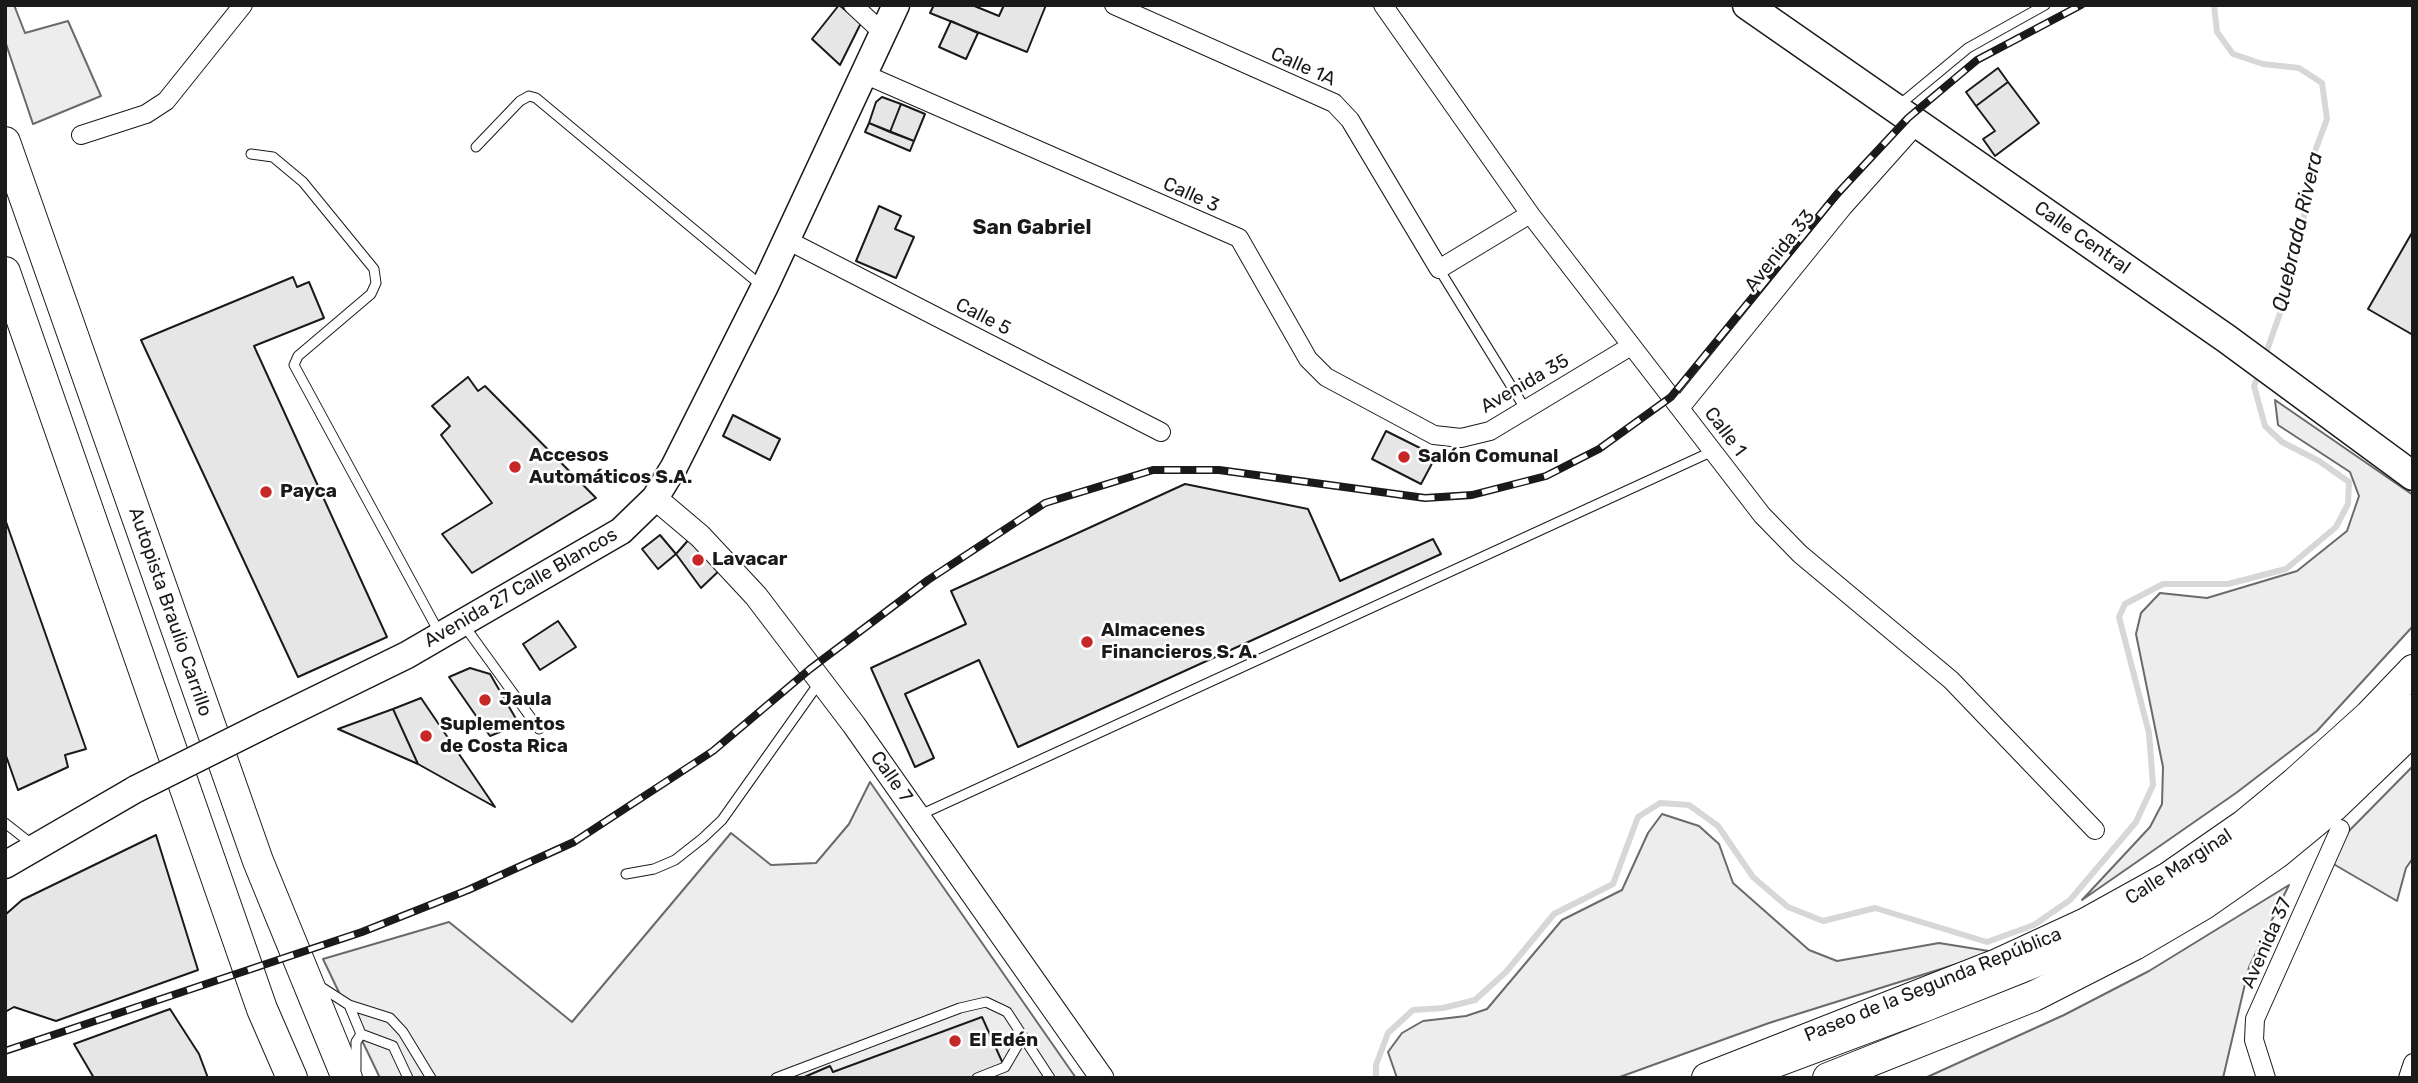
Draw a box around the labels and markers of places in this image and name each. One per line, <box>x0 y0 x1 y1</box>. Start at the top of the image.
place label: Accesos Automáticos S.A. <box>529 445 692 489</box>
place label: Salón Comunal <box>1418 446 1559 468</box>
marker: Salón Comunal <box>1396 449 1412 465</box>
marker: Accesos Automáticos S.A. <box>507 459 523 475</box>
place label: Payca <box>280 481 337 503</box>
marker: Payca <box>258 484 274 500</box>
place label: Lavacar <box>712 549 787 571</box>
marker: Lavacar <box>690 552 706 568</box>
place label: Almacenes Financieros S. A. <box>1101 620 1257 664</box>
marker: Almacenes Financieros S. A. <box>1079 634 1095 650</box>
place label: Jaula <box>499 689 552 711</box>
marker: Jaula <box>477 692 493 708</box>
place label: Suplementos de Costa Rica <box>440 714 568 758</box>
marker: Suplementos de Costa Rica <box>418 728 434 744</box>
place label: El Edén <box>969 1030 1038 1052</box>
marker: El Edén <box>947 1033 963 1049</box>

